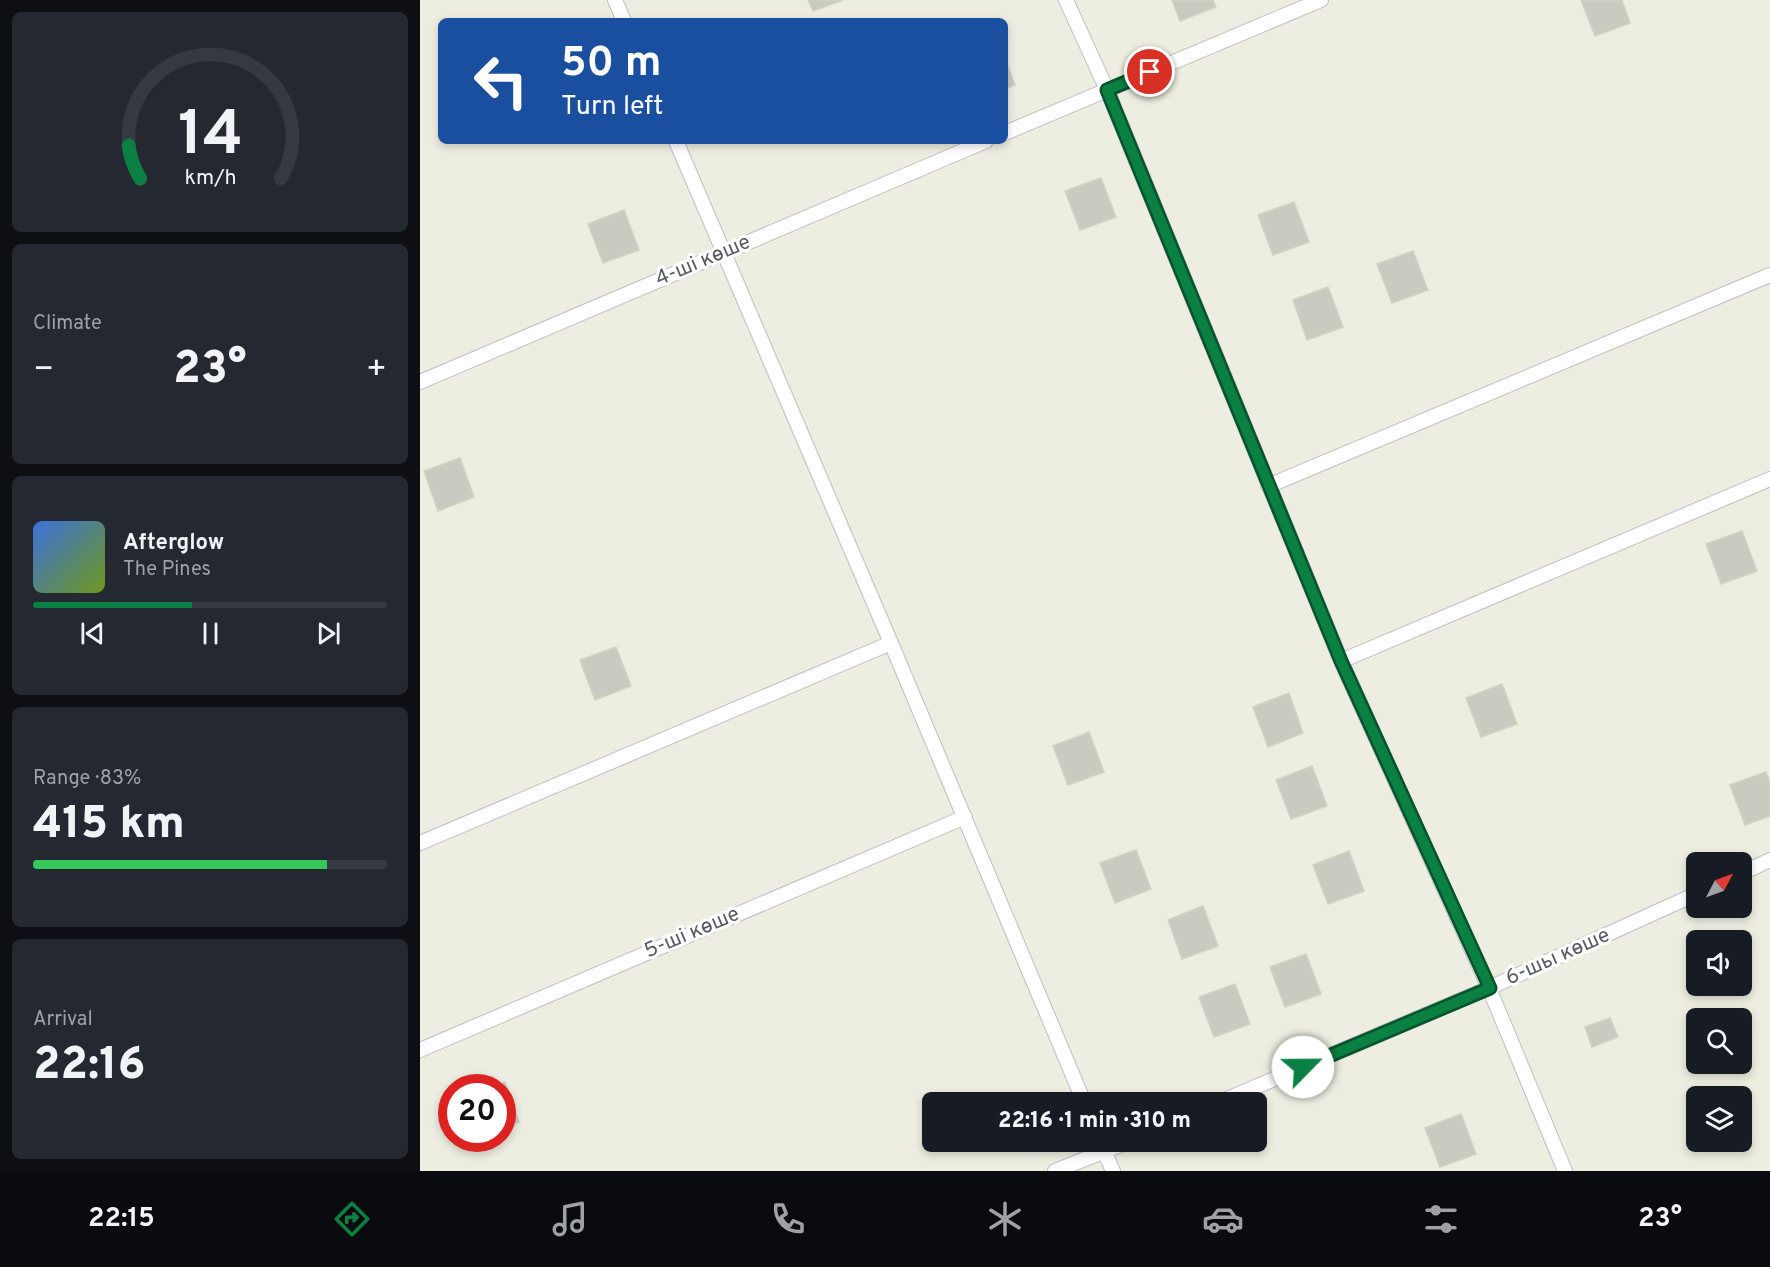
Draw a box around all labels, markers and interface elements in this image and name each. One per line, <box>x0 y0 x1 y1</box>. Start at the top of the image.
text: 50 m <box>561 38 662 91</box>
icon: left <box>462 42 540 120</box>
pin <box>1124 46 1175 97</box>
icon: arrive <box>1133 55 1166 88</box>
text: Turn left <box>561 90 663 124</box>
text: 14 <box>177 98 243 177</box>
text: km/h <box>184 165 236 192</box>
street label: 4-ші көше <box>651 229 755 293</box>
text: Climate <box>33 311 102 337</box>
text: 23° <box>173 342 247 399</box>
text: − <box>33 350 54 392</box>
text: + <box>366 350 387 392</box>
text: Afterglow <box>123 530 224 557</box>
text: The Pines <box>123 557 211 583</box>
icon: previous <box>76 617 109 650</box>
icon: pause <box>194 617 227 650</box>
icon: next <box>312 617 345 650</box>
text: Range · 83% <box>33 766 141 792</box>
text: 415 km <box>33 797 185 854</box>
north arrow <box>1686 852 1752 918</box>
map controls <box>1686 852 1752 1152</box>
street label: 5-ші көше <box>640 901 744 965</box>
street label: 6-шы көше <box>1502 922 1614 992</box>
button: sound <box>1686 930 1752 996</box>
text: Arrival <box>33 1007 93 1033</box>
button: search <box>1686 1008 1752 1074</box>
position arrow <box>1271 1035 1335 1099</box>
text: 22:16 <box>33 1038 146 1095</box>
speed limit sign: 20 <box>438 1074 516 1152</box>
button: layers <box>1686 1086 1752 1152</box>
text: 22:16 · 1 min · 310 m <box>998 1108 1191 1135</box>
icon: directions <box>331 1198 373 1240</box>
icon: music <box>549 1198 591 1240</box>
icon: phone <box>767 1198 809 1240</box>
icon: climate <box>984 1198 1026 1240</box>
icon: car <box>1202 1198 1244 1240</box>
icon: filters <box>1420 1198 1462 1240</box>
text: 22:15 <box>88 1202 155 1236</box>
text: 23° <box>1638 1202 1682 1236</box>

